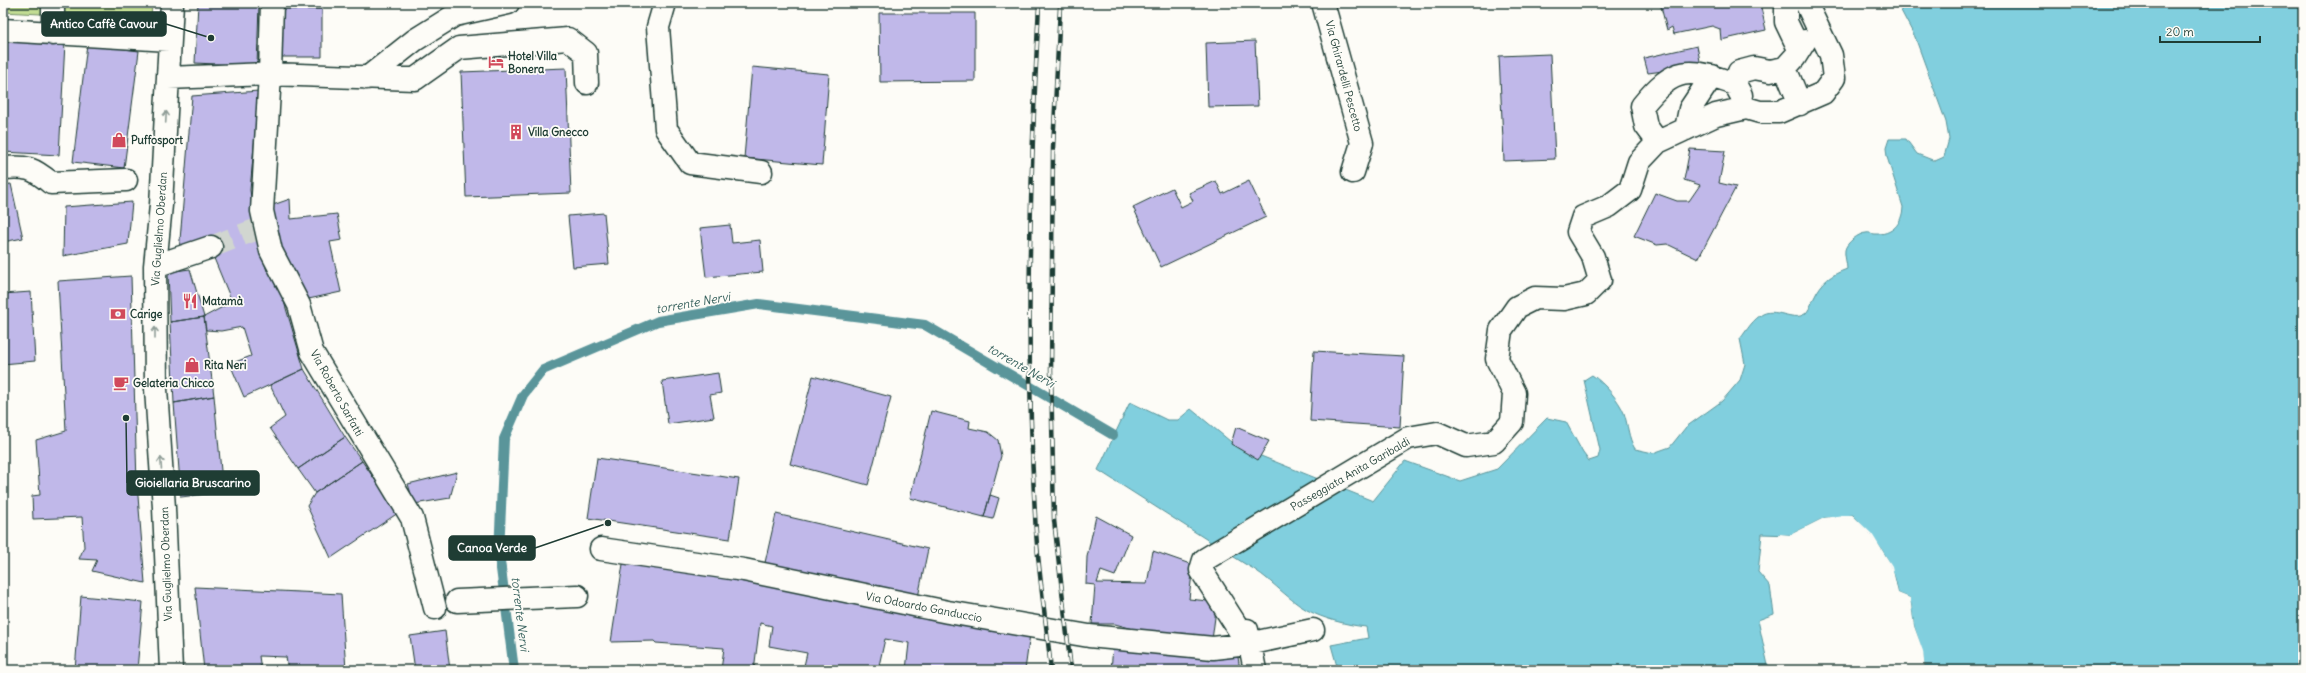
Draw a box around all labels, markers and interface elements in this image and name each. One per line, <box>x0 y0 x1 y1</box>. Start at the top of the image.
callout: Antico Caffè Cavour <box>42 12 166 36</box>
text: Antico Caffè Cavour <box>50 16 158 31</box>
scale bar <box>2160 18 2260 44</box>
street label: Via Ghirardelli Pescetto <box>1322 19 1366 133</box>
text: 20 m <box>2166 24 2194 39</box>
place label: Hotel Villa Bonera <box>508 49 558 76</box>
hotel icon: Hotel Villa Bonera <box>487 53 505 71</box>
one-way arrow <box>162 111 169 124</box>
building icon: Villa Gnecco <box>507 123 525 141</box>
place label: Villa Gnecco <box>528 125 589 139</box>
shop icon: Puffosport <box>110 131 128 149</box>
place label: Puffosport <box>131 133 183 148</box>
street label: Via Guglielmo Oberdan <box>148 171 170 287</box>
water label: torrente Nervi <box>655 288 732 316</box>
restaurant icon: Matamà <box>181 292 199 310</box>
place label: Matamà <box>202 294 244 308</box>
bank icon: Carige <box>109 305 127 323</box>
place label: Carige <box>130 307 163 322</box>
one-way arrow <box>151 327 159 340</box>
water label: torrente Nervi <box>985 340 1059 391</box>
street label: Via Roberto Sarfatti <box>307 347 367 439</box>
shop icon: Rita Neri <box>183 356 201 374</box>
place label: Rita Neri <box>204 358 246 372</box>
cafe icon: Gelateria Chicco <box>112 374 130 392</box>
place label: Gelateria Chicco <box>133 376 214 390</box>
street label: Passeggiata Anita Garibaldi <box>1288 434 1412 514</box>
one-way arrow <box>157 457 164 470</box>
callout: Gioiellaria Bruscarino <box>127 471 259 495</box>
text: Gioiellaria Bruscarino <box>135 475 251 490</box>
street label: Via Guglielmo Oberdan <box>157 507 175 621</box>
callout: Canoa Verde <box>449 536 535 560</box>
text: Canoa Verde <box>457 540 527 555</box>
water label: torrente Nervi <box>508 576 533 653</box>
street label: Via Odoardo Ganduccio <box>865 589 983 625</box>

